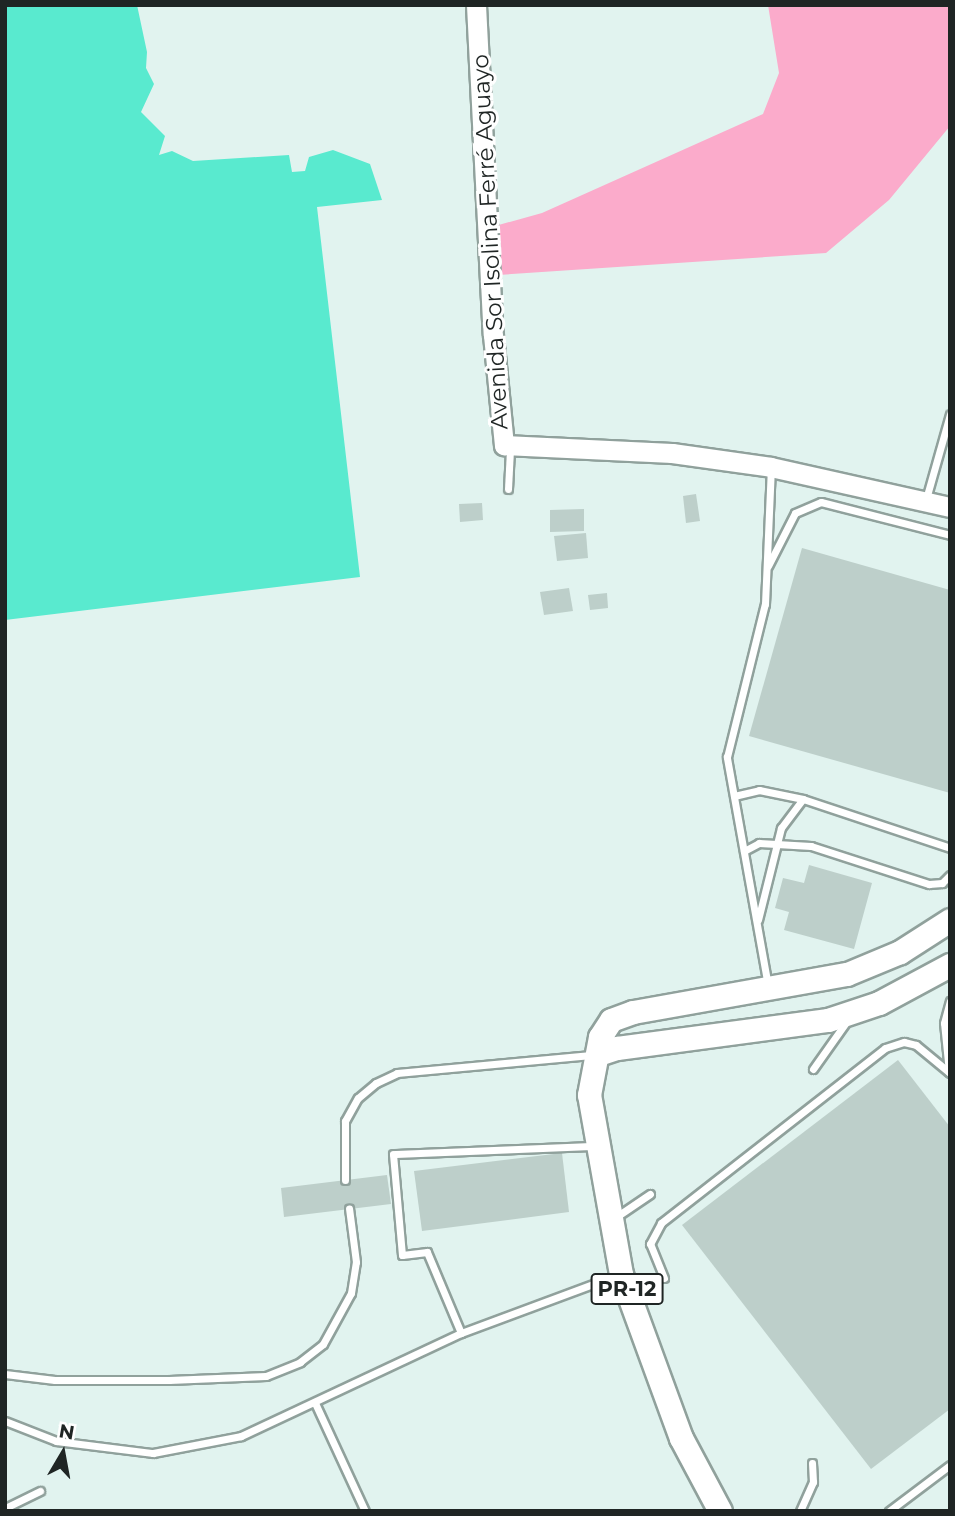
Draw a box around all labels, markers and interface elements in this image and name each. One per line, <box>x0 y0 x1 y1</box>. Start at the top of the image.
street label: Avenida Sor Isolina Ferré Aguayo <box>466 54 514 430</box>
road number: PR-12 <box>590 1272 664 1306</box>
north arrow <box>28 1418 98 1488</box>
text: N <box>57 1419 76 1444</box>

